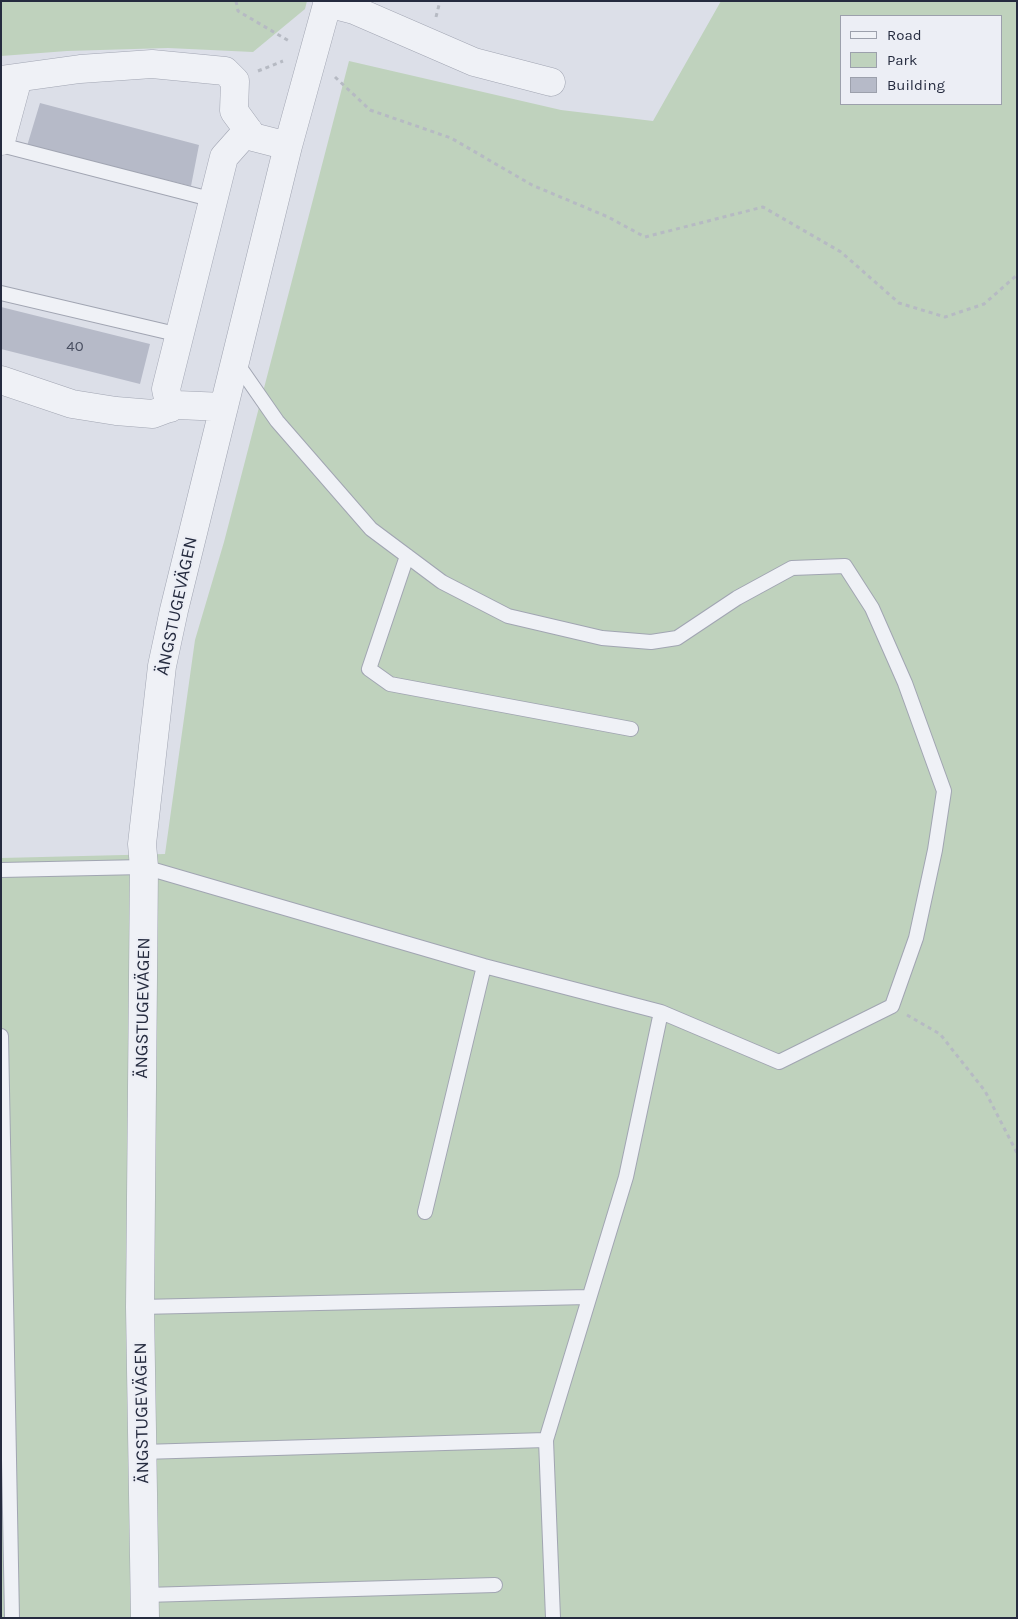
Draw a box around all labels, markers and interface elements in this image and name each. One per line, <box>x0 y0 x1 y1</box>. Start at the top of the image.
legend <box>840 15 1003 105</box>
text: Road <box>887 26 922 44</box>
text: Park <box>887 51 917 69</box>
text: Building <box>887 76 945 94</box>
house number: 40 <box>66 338 84 356</box>
street label: ÄNGSTUGEVÄGEN <box>152 535 202 677</box>
street label: ÄNGSTUGEVÄGEN <box>131 937 155 1079</box>
street label: ÄNGSTUGEVÄGEN <box>130 1342 154 1484</box>

